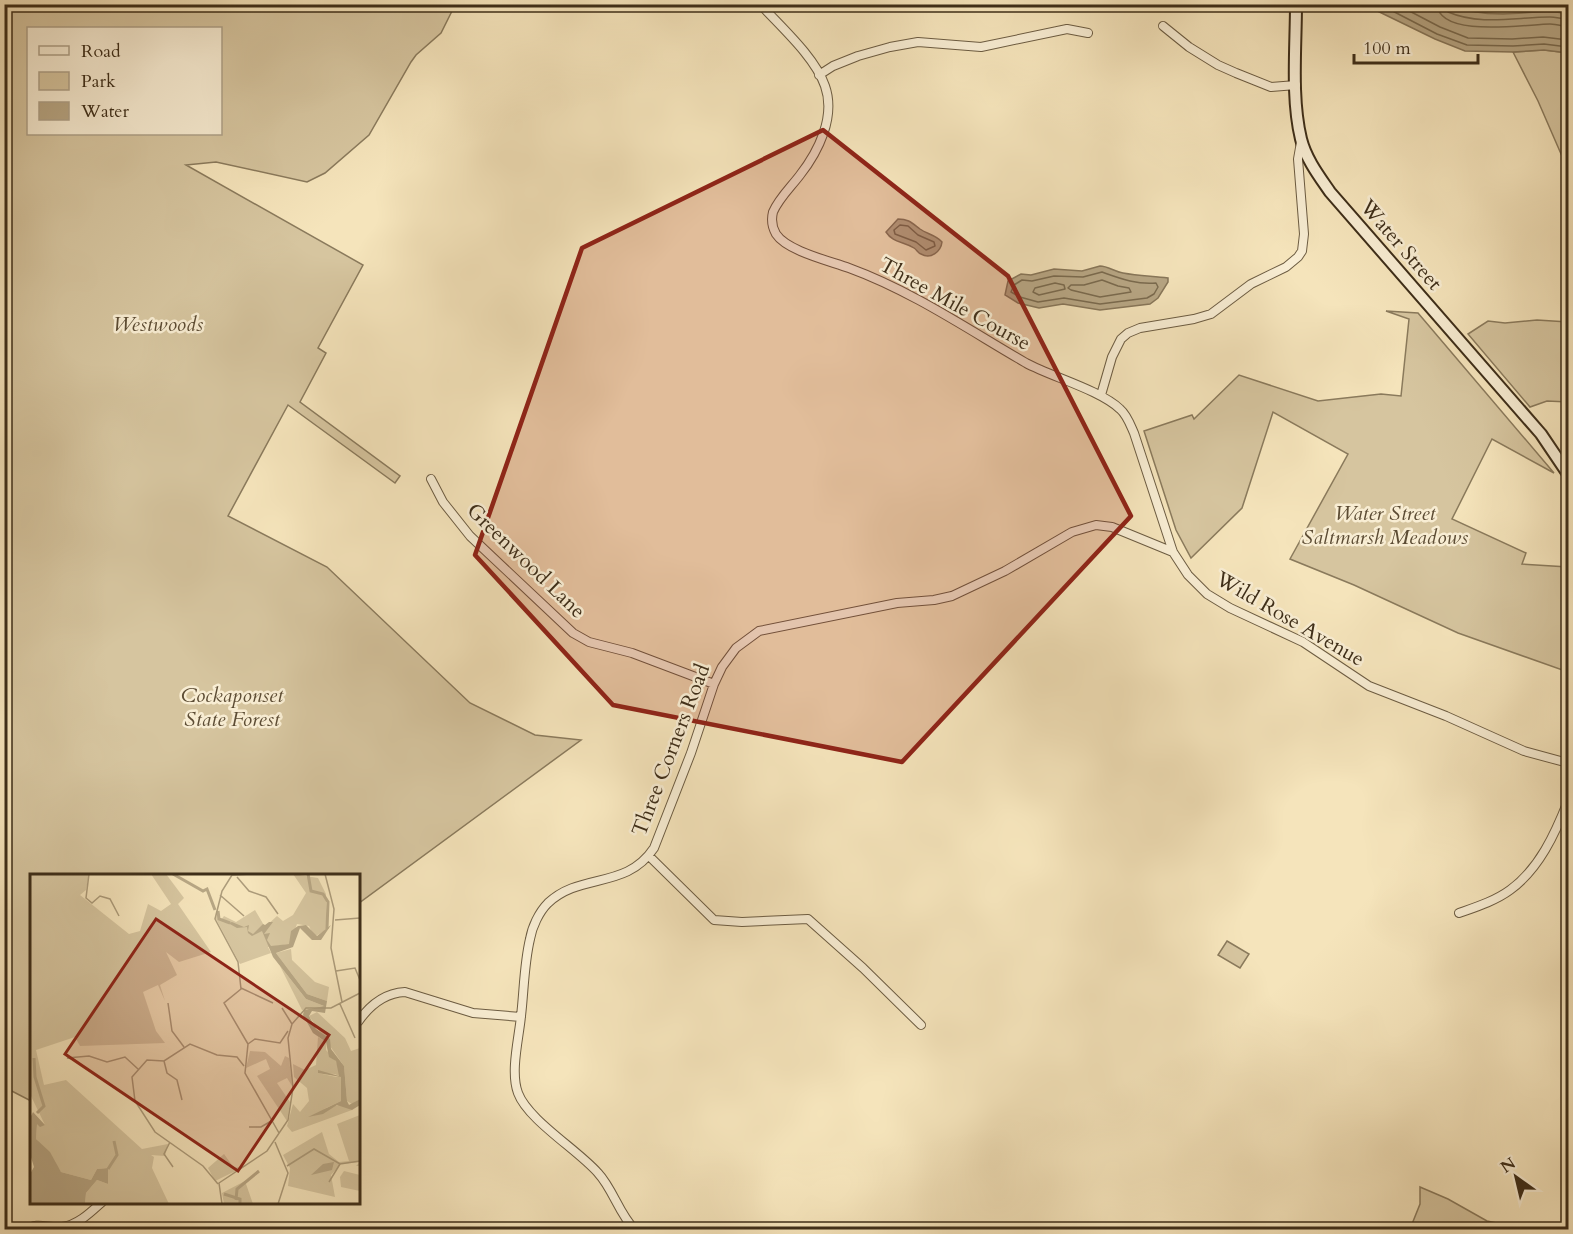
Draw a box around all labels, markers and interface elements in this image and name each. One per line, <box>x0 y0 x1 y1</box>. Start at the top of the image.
legend <box>27 27 222 135</box>
scale bar <box>1354 27 1478 65</box>
text: 100 m <box>1363 36 1411 61</box>
text: Road <box>81 39 121 64</box>
text: Park <box>81 69 116 94</box>
text: Water <box>80 99 130 124</box>
street label: Water Street <box>1353 192 1449 297</box>
street label: Three Mile Course <box>874 250 1036 358</box>
park label: Westwoods <box>113 310 203 339</box>
street label: Greenwood Lane <box>460 497 592 625</box>
park label: Water Street Saltmarsh Meadows <box>1302 499 1468 552</box>
street label: Wild Rose Avenue <box>1209 564 1370 673</box>
street label: Three Corners Road <box>625 660 717 840</box>
park label: Cockaponset State Forest <box>181 681 284 734</box>
inset map <box>30 874 360 1204</box>
north arrow <box>1486 1147 1546 1207</box>
text: N <box>1496 1152 1520 1178</box>

